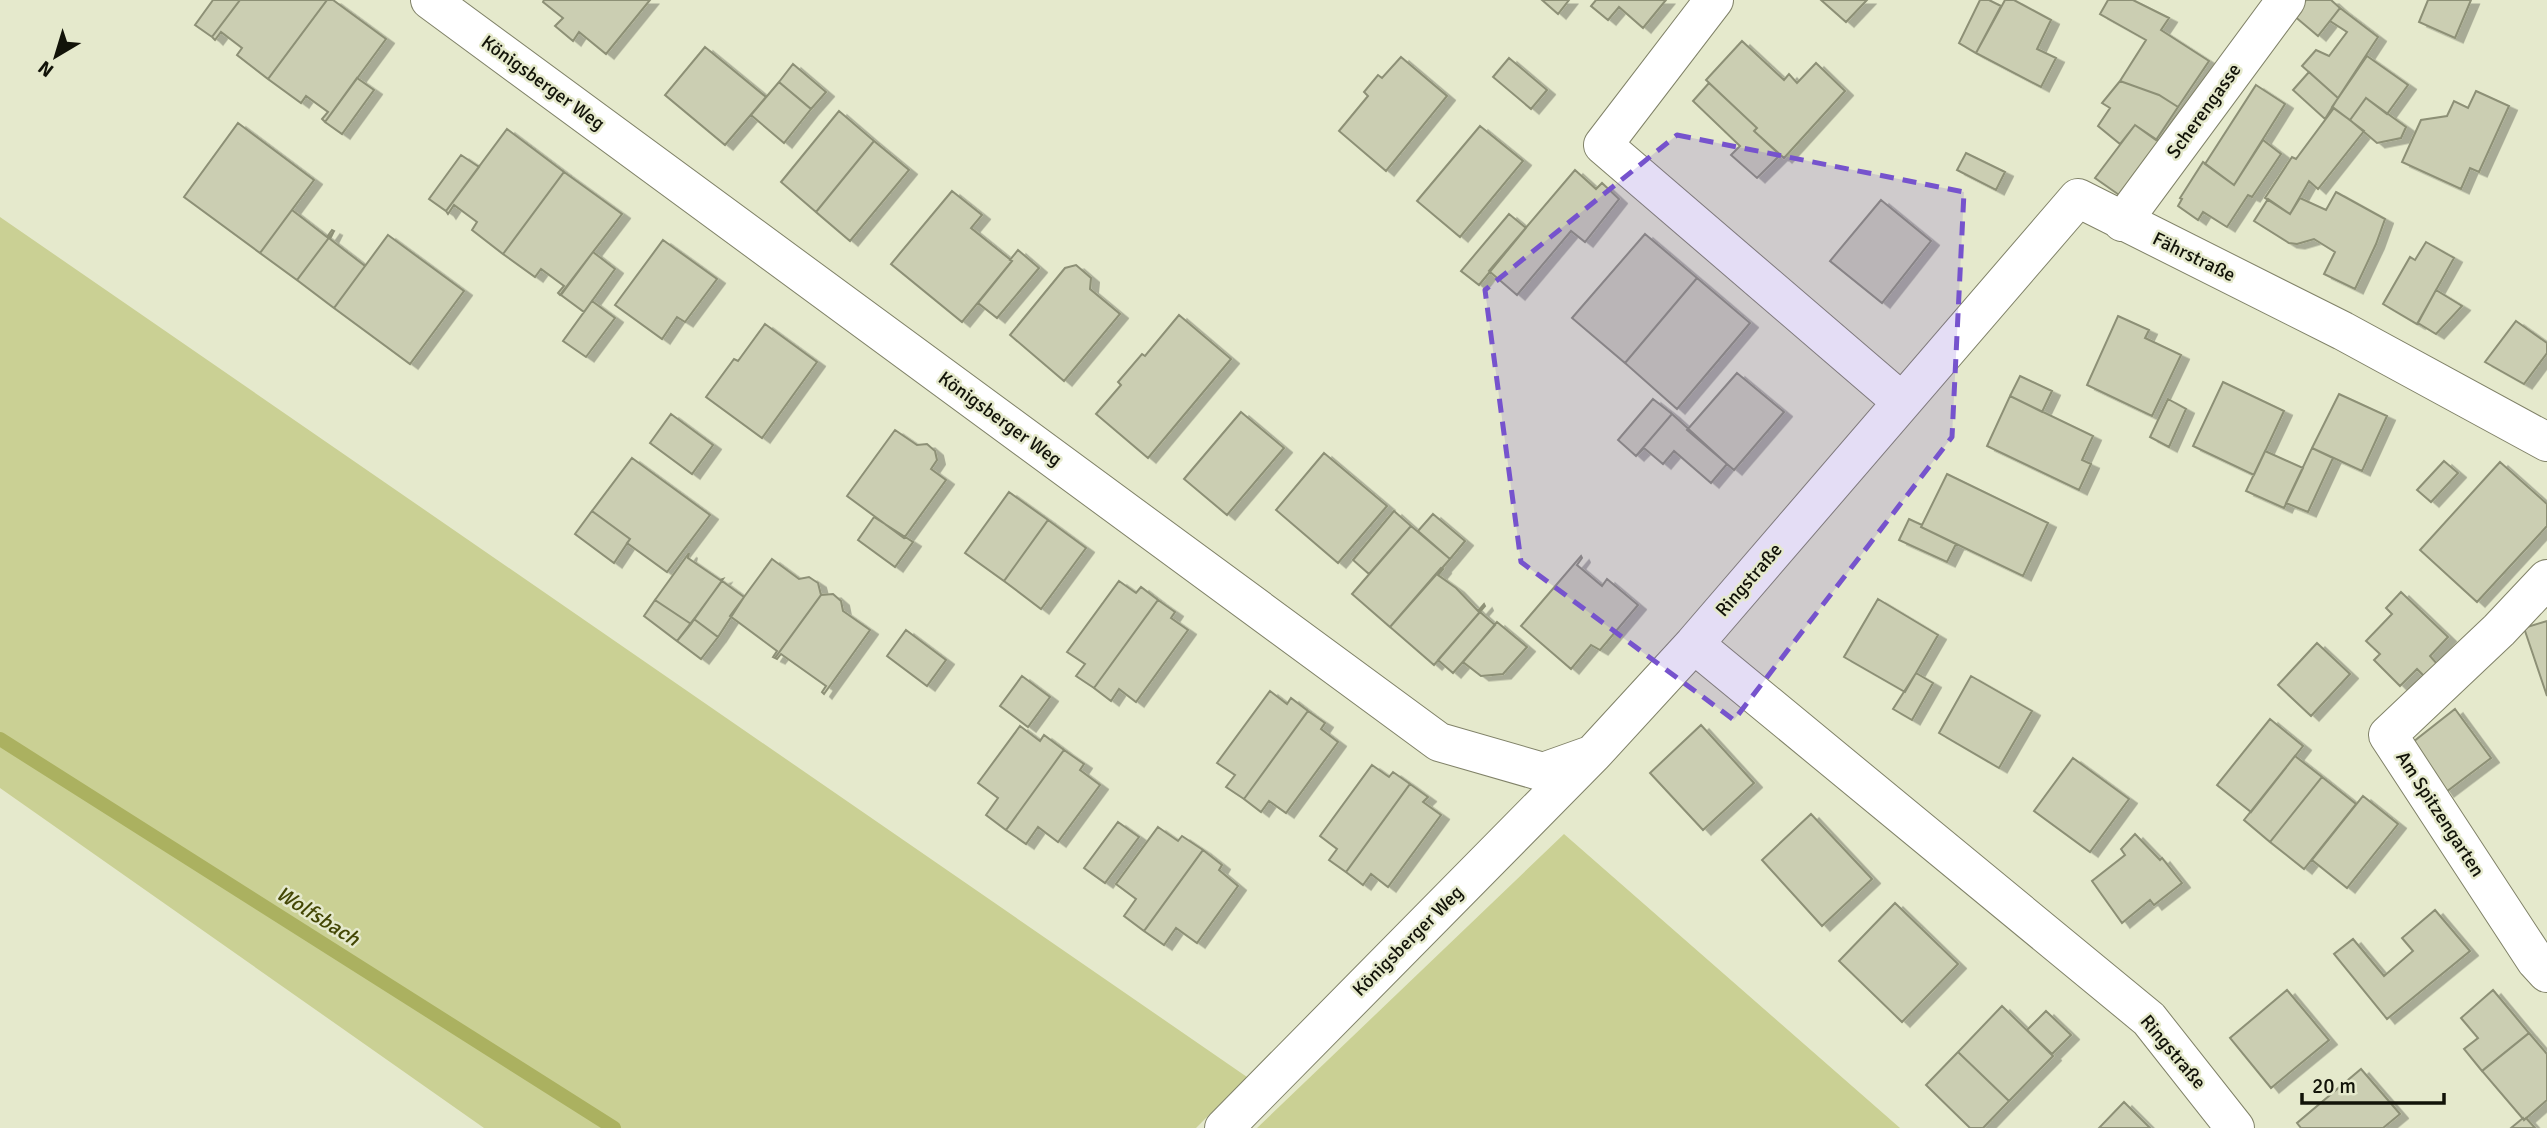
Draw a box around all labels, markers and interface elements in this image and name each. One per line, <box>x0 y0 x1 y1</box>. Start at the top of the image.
north arrow <box>21 21 91 91</box>
street label: Königsberger Weg <box>477 30 609 136</box>
text: N <box>34 55 59 82</box>
street label: Scherengasse <box>2161 59 2247 163</box>
street label: Fährstraße <box>2149 227 2239 287</box>
street label: Königsberger Weg <box>934 366 1066 472</box>
street label: Ringstraße <box>1710 538 1788 622</box>
street label: Am Spitzengarten <box>2390 747 2490 881</box>
water label: Wolfsbach <box>272 880 365 952</box>
street label: Königsberger Weg <box>1348 881 1468 1001</box>
street label: Ringstraße <box>2135 1010 2211 1094</box>
scale bar <box>2302 1062 2444 1106</box>
text: 20 m <box>2312 1073 2356 1099</box>

